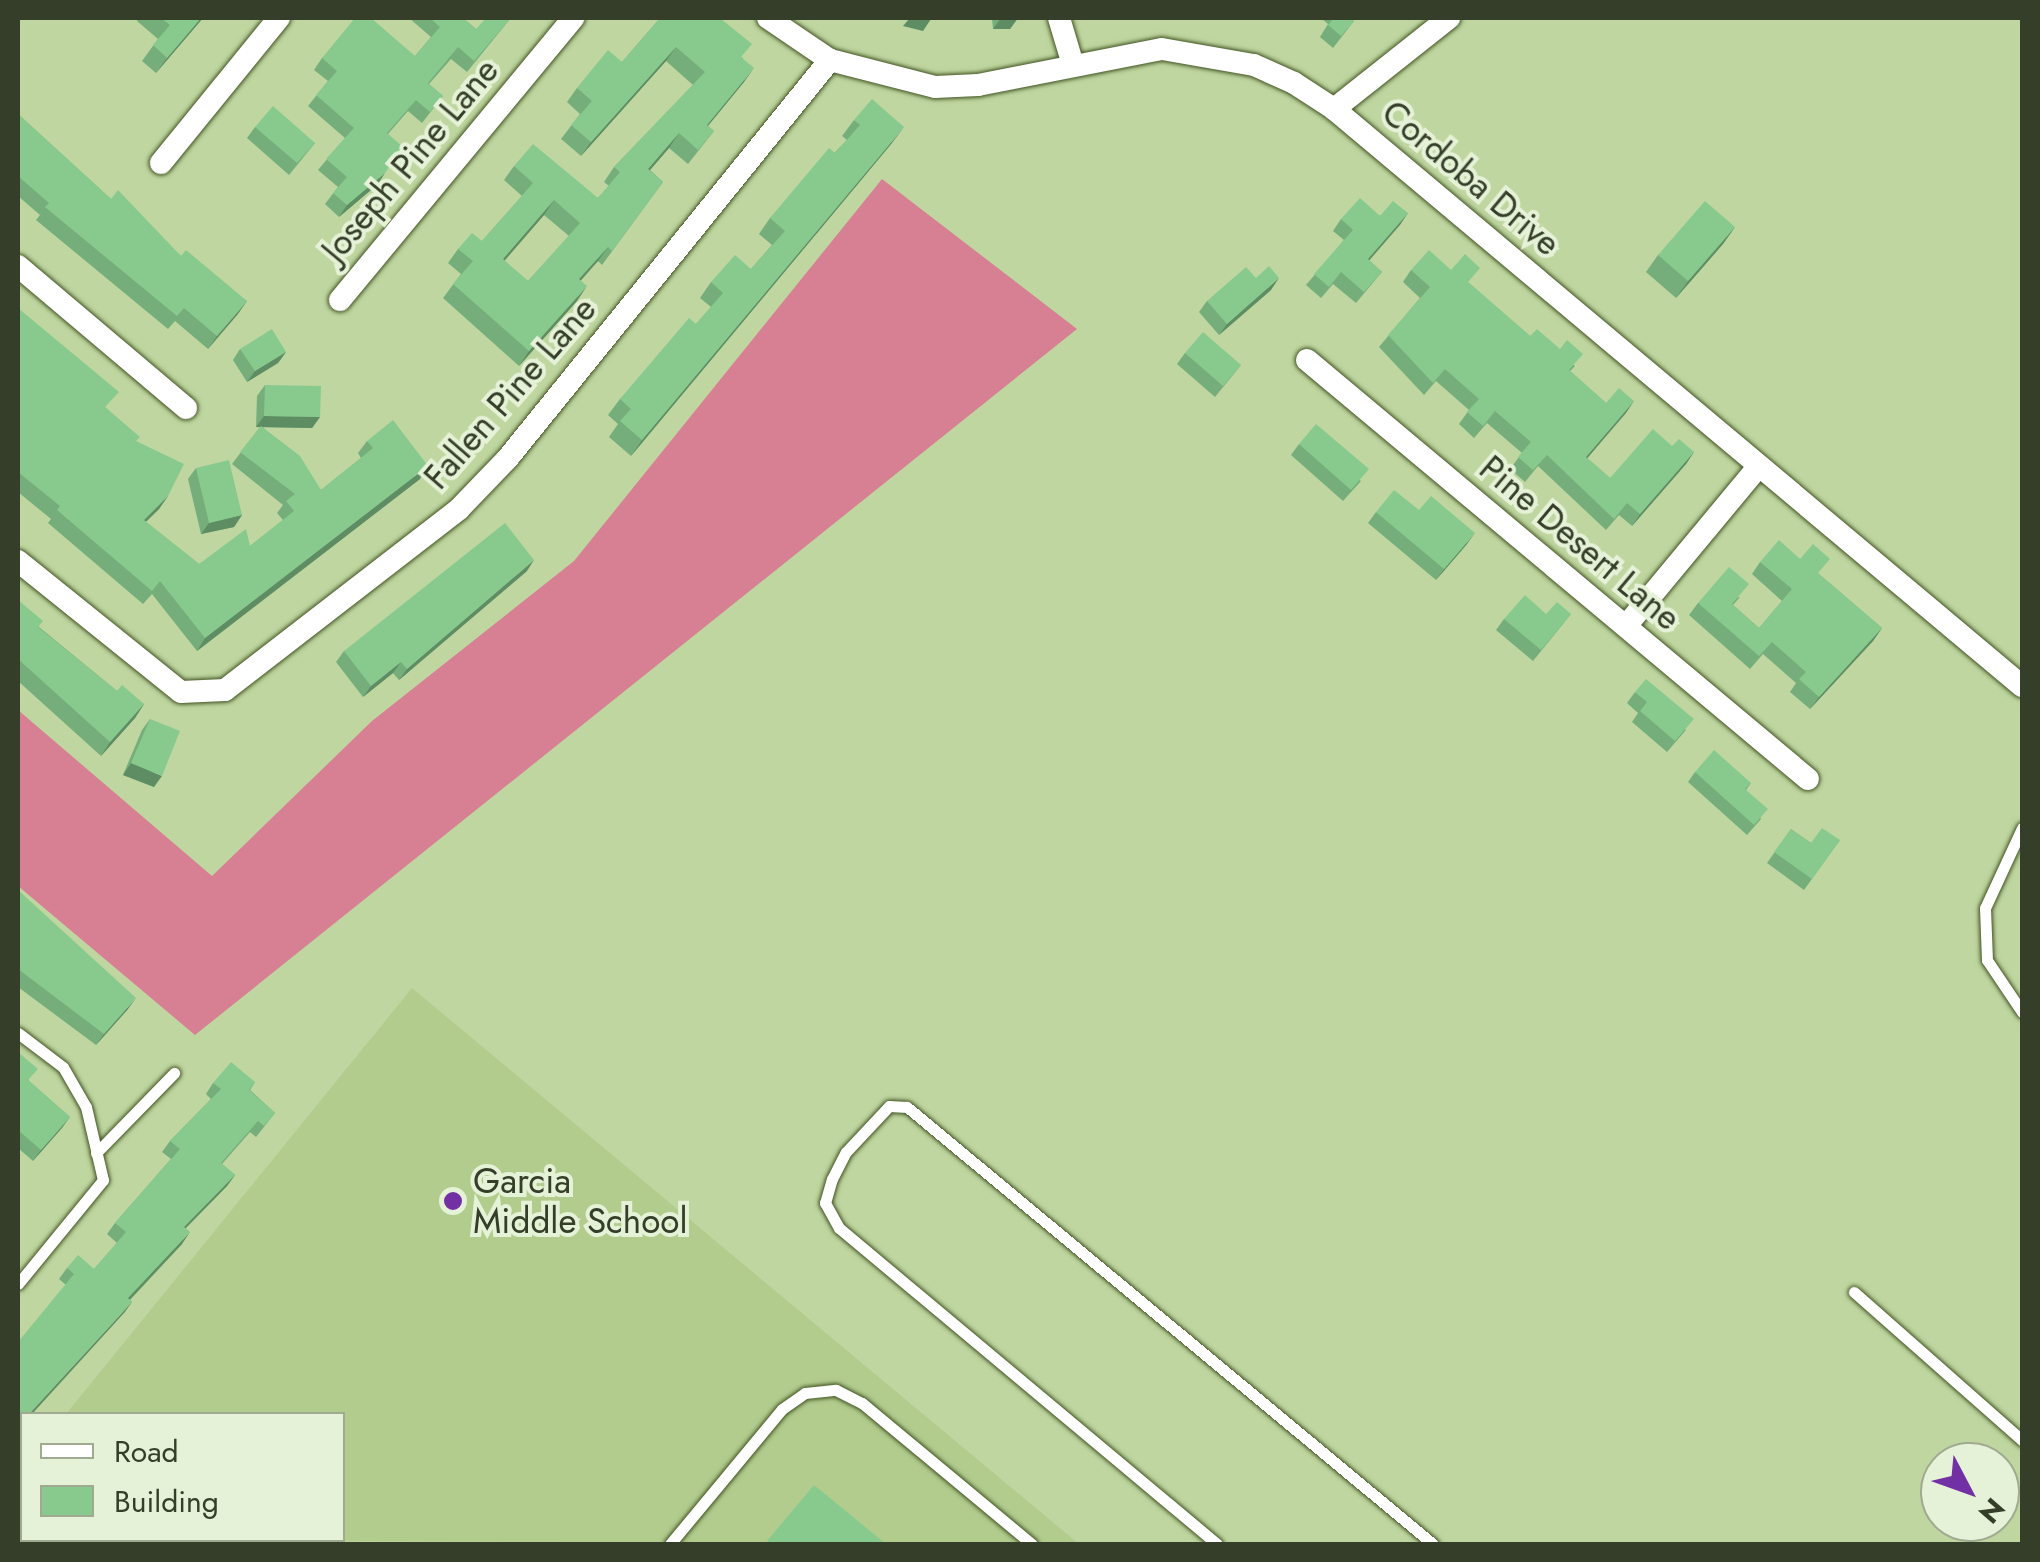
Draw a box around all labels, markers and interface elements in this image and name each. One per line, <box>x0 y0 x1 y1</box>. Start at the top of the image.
street label: Joseph Pine Lane <box>313 50 507 270</box>
street label: Cordoba Drive <box>1374 91 1568 265</box>
street label: Fallen Pine Lane <box>415 288 605 498</box>
street label: Pine Desert Lane <box>1471 447 1689 639</box>
place label: Garcia Middle School <box>473 1160 687 1242</box>
marker: Garcia Middle School <box>442 1190 464 1212</box>
legend <box>20 1412 345 1542</box>
text: Road <box>114 1430 179 1473</box>
north arrow <box>1920 1442 2020 1542</box>
text: Building <box>114 1480 219 1523</box>
text: N <box>1969 1489 2014 1533</box>

